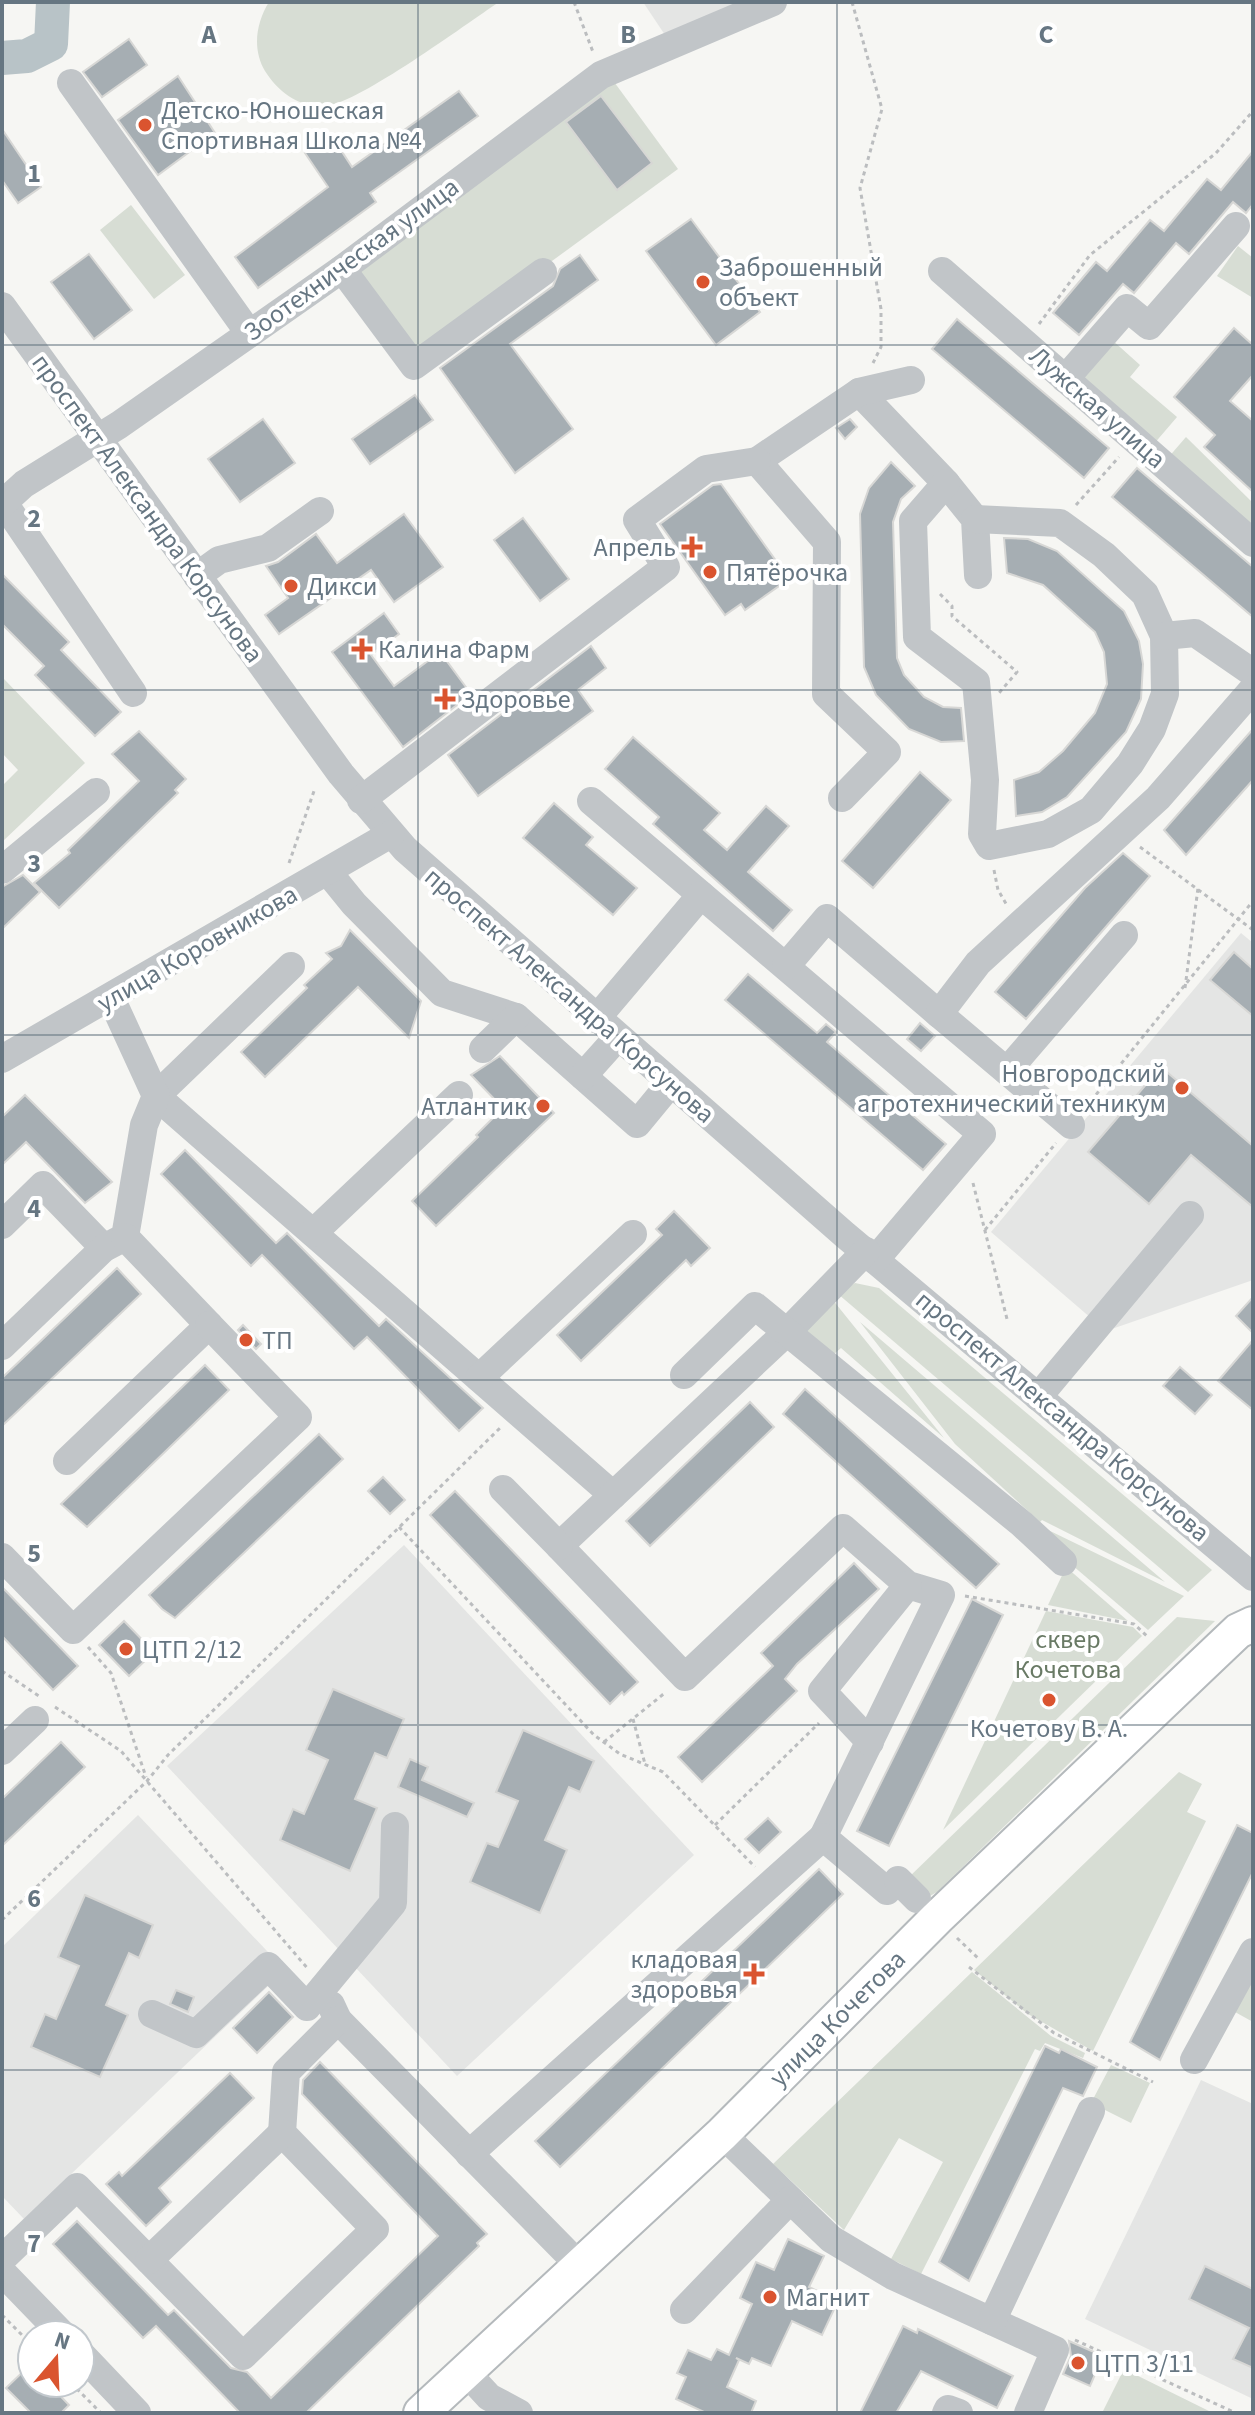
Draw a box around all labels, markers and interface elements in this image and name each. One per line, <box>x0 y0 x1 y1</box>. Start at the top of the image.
text: A <box>201 16 218 53</box>
text: B <box>620 16 636 53</box>
text: C <box>1038 16 1054 53</box>
place label: Детско-Юношеская Спортивная Школа №4 <box>161 92 422 159</box>
marker: Детско-Юношеская Спортивная Школа №4 <box>136 116 154 134</box>
text: 1 <box>27 155 41 192</box>
street label: Зоотехническая улица <box>236 169 466 350</box>
place label: Заброшенный объект <box>719 249 883 316</box>
marker: Заброшенный объект <box>694 273 712 291</box>
street label: Лужская улица <box>1021 338 1174 477</box>
street label: проспект Александра Корсунова <box>23 346 272 670</box>
text: 2 <box>27 500 41 537</box>
place label: Апрель <box>594 529 676 566</box>
marker: Апрель <box>683 538 701 556</box>
place label: Пятёрочка <box>726 554 848 591</box>
marker: Пятёрочка <box>701 563 719 581</box>
place label: Дикси <box>307 568 377 605</box>
marker: Дикси <box>282 577 300 595</box>
place label: Калина Фарм <box>378 631 530 668</box>
marker: Калина Фарм <box>353 640 371 658</box>
place label: Здоровье <box>461 681 571 718</box>
marker: Здоровье <box>436 690 454 708</box>
text: 3 <box>27 845 41 882</box>
street label: проспект Александра Корсунова <box>416 859 723 1132</box>
street label: улица Коровникова <box>90 876 304 1021</box>
place label: Новгородский агротехнический техникум <box>857 1055 1166 1122</box>
marker: Новгородский агротехнический техникум <box>1173 1079 1191 1097</box>
place label: Атлантик <box>421 1088 527 1125</box>
marker: Атлантик <box>534 1097 552 1115</box>
text: 4 <box>27 1190 41 1227</box>
street label: проспект Александра Корсунова <box>908 1282 1218 1551</box>
place label: ТП <box>262 1322 293 1359</box>
marker: ТП <box>237 1331 255 1349</box>
text: 5 <box>27 1535 41 1572</box>
park label: сквер Кочетова <box>1015 1621 1121 1688</box>
place label: ЦТП 2/12 <box>142 1631 242 1668</box>
marker: ЦТП 2/12 <box>117 1640 135 1658</box>
marker: Кочетову В. А. <box>1040 1691 1058 1709</box>
place label: Кочетову В. А. <box>970 1710 1128 1747</box>
text: 6 <box>27 1880 41 1917</box>
place label: кладовая здоровья <box>631 1941 738 2008</box>
street label: улица Кочетова <box>761 1942 914 2095</box>
marker: кладовая здоровья <box>745 1965 763 1983</box>
text: 7 <box>27 2225 41 2262</box>
place label: Магнит <box>786 2279 870 2316</box>
marker: Магнит <box>761 2288 779 2306</box>
north arrow <box>16 2319 96 2399</box>
text: N <box>50 2324 74 2359</box>
place label: ЦТП 3/11 <box>1094 2345 1194 2382</box>
marker: ЦТП 3/11 <box>1069 2354 1087 2372</box>

